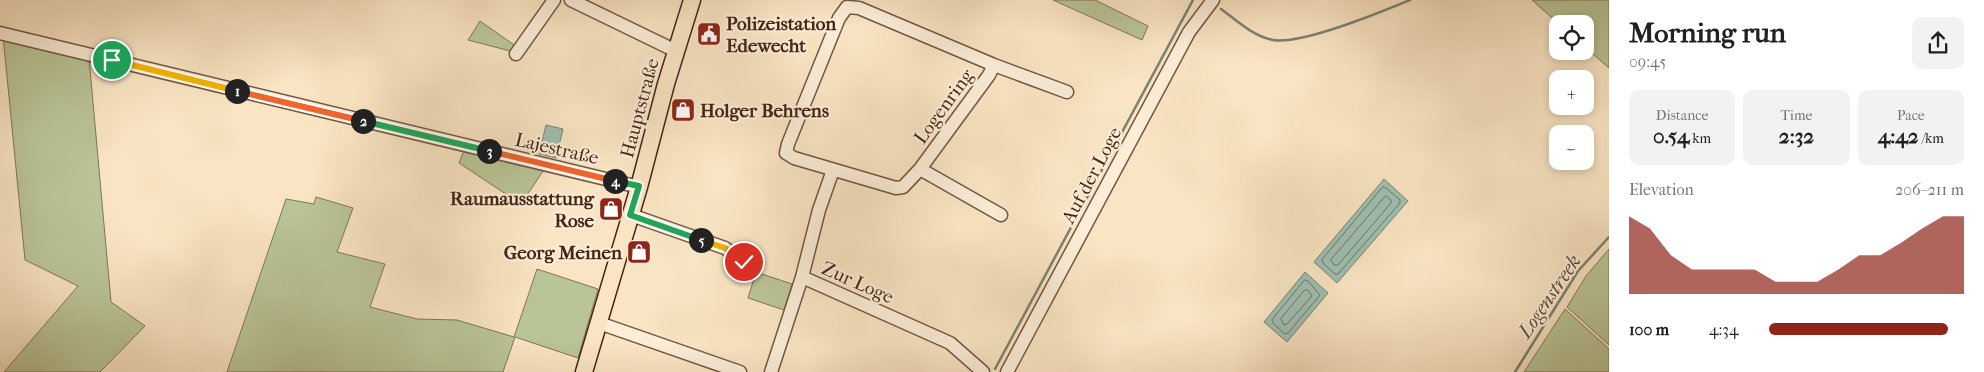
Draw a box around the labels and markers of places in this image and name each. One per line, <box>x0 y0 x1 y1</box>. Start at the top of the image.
place label: Polizeistation Edewecht <box>726 13 837 57</box>
public building icon: Polizeistation Edewecht <box>696 21 722 47</box>
pin <box>91 39 133 81</box>
pin: 1 <box>224 78 250 104</box>
shop icon: Holger Behrens <box>670 97 696 123</box>
place label: Holger Behrens <box>700 100 829 122</box>
pin: 2 <box>350 108 376 134</box>
pin: 3 <box>476 138 502 164</box>
pin: 4 <box>602 168 628 194</box>
place label: Raumausstattung Rose <box>450 188 595 232</box>
shop icon: Raumausstattung Rose <box>598 196 624 222</box>
pin: 5 <box>688 228 714 252</box>
shop icon: Georg Meinen <box>626 239 652 265</box>
pin <box>723 241 765 283</box>
place label: Georg Meinen <box>504 242 623 264</box>

